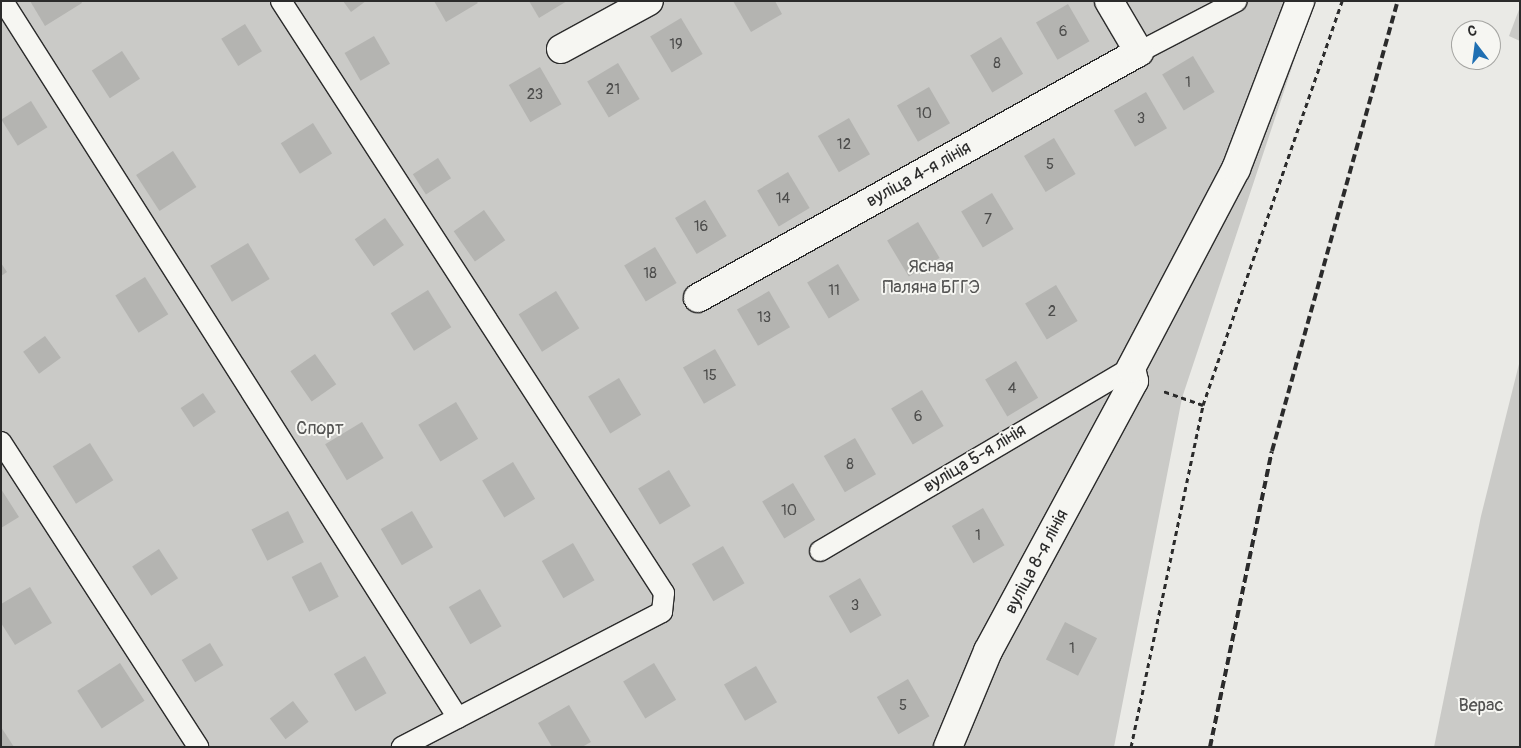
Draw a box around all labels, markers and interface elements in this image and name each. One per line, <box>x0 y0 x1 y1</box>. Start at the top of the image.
north arrow <box>1451 20 1501 70</box>
text: С <box>1466 22 1479 40</box>
house number: 6 <box>1059 23 1067 41</box>
house number: 19 <box>669 36 683 54</box>
house number: 8 <box>993 55 1001 73</box>
house number: 1 <box>1185 74 1191 92</box>
house number: 21 <box>606 81 620 99</box>
house number: 23 <box>527 86 543 104</box>
house number: 10 <box>916 105 932 123</box>
house number: 3 <box>1137 110 1145 128</box>
house number: 12 <box>837 136 851 154</box>
street label: вуліца 4-я лінія <box>863 137 975 213</box>
house number: 5 <box>1046 156 1054 174</box>
house number: 14 <box>776 190 790 208</box>
house number: 7 <box>984 211 992 229</box>
house number: 16 <box>694 218 708 236</box>
park label: Ясная Паляна БГГЭ <box>882 257 980 300</box>
house number: 18 <box>643 265 657 283</box>
house number: 11 <box>828 282 840 300</box>
house number: 2 <box>1048 303 1056 321</box>
house number: 13 <box>757 309 771 327</box>
house number: 15 <box>703 367 717 385</box>
house number: 4 <box>1008 380 1016 398</box>
house number: 6 <box>914 408 922 426</box>
park label: Спорт <box>296 418 344 440</box>
street label: вуліца 5-я лінія <box>920 420 1030 498</box>
house number: 8 <box>846 456 854 474</box>
house number: 10 <box>781 502 797 520</box>
street label: вуліца 8-я лінія <box>1000 506 1074 618</box>
house number: 1 <box>975 527 981 545</box>
house number: 3 <box>851 597 859 615</box>
house number: 1 <box>1069 640 1075 658</box>
park label: Верас <box>1458 695 1504 717</box>
house number: 5 <box>899 697 907 715</box>

